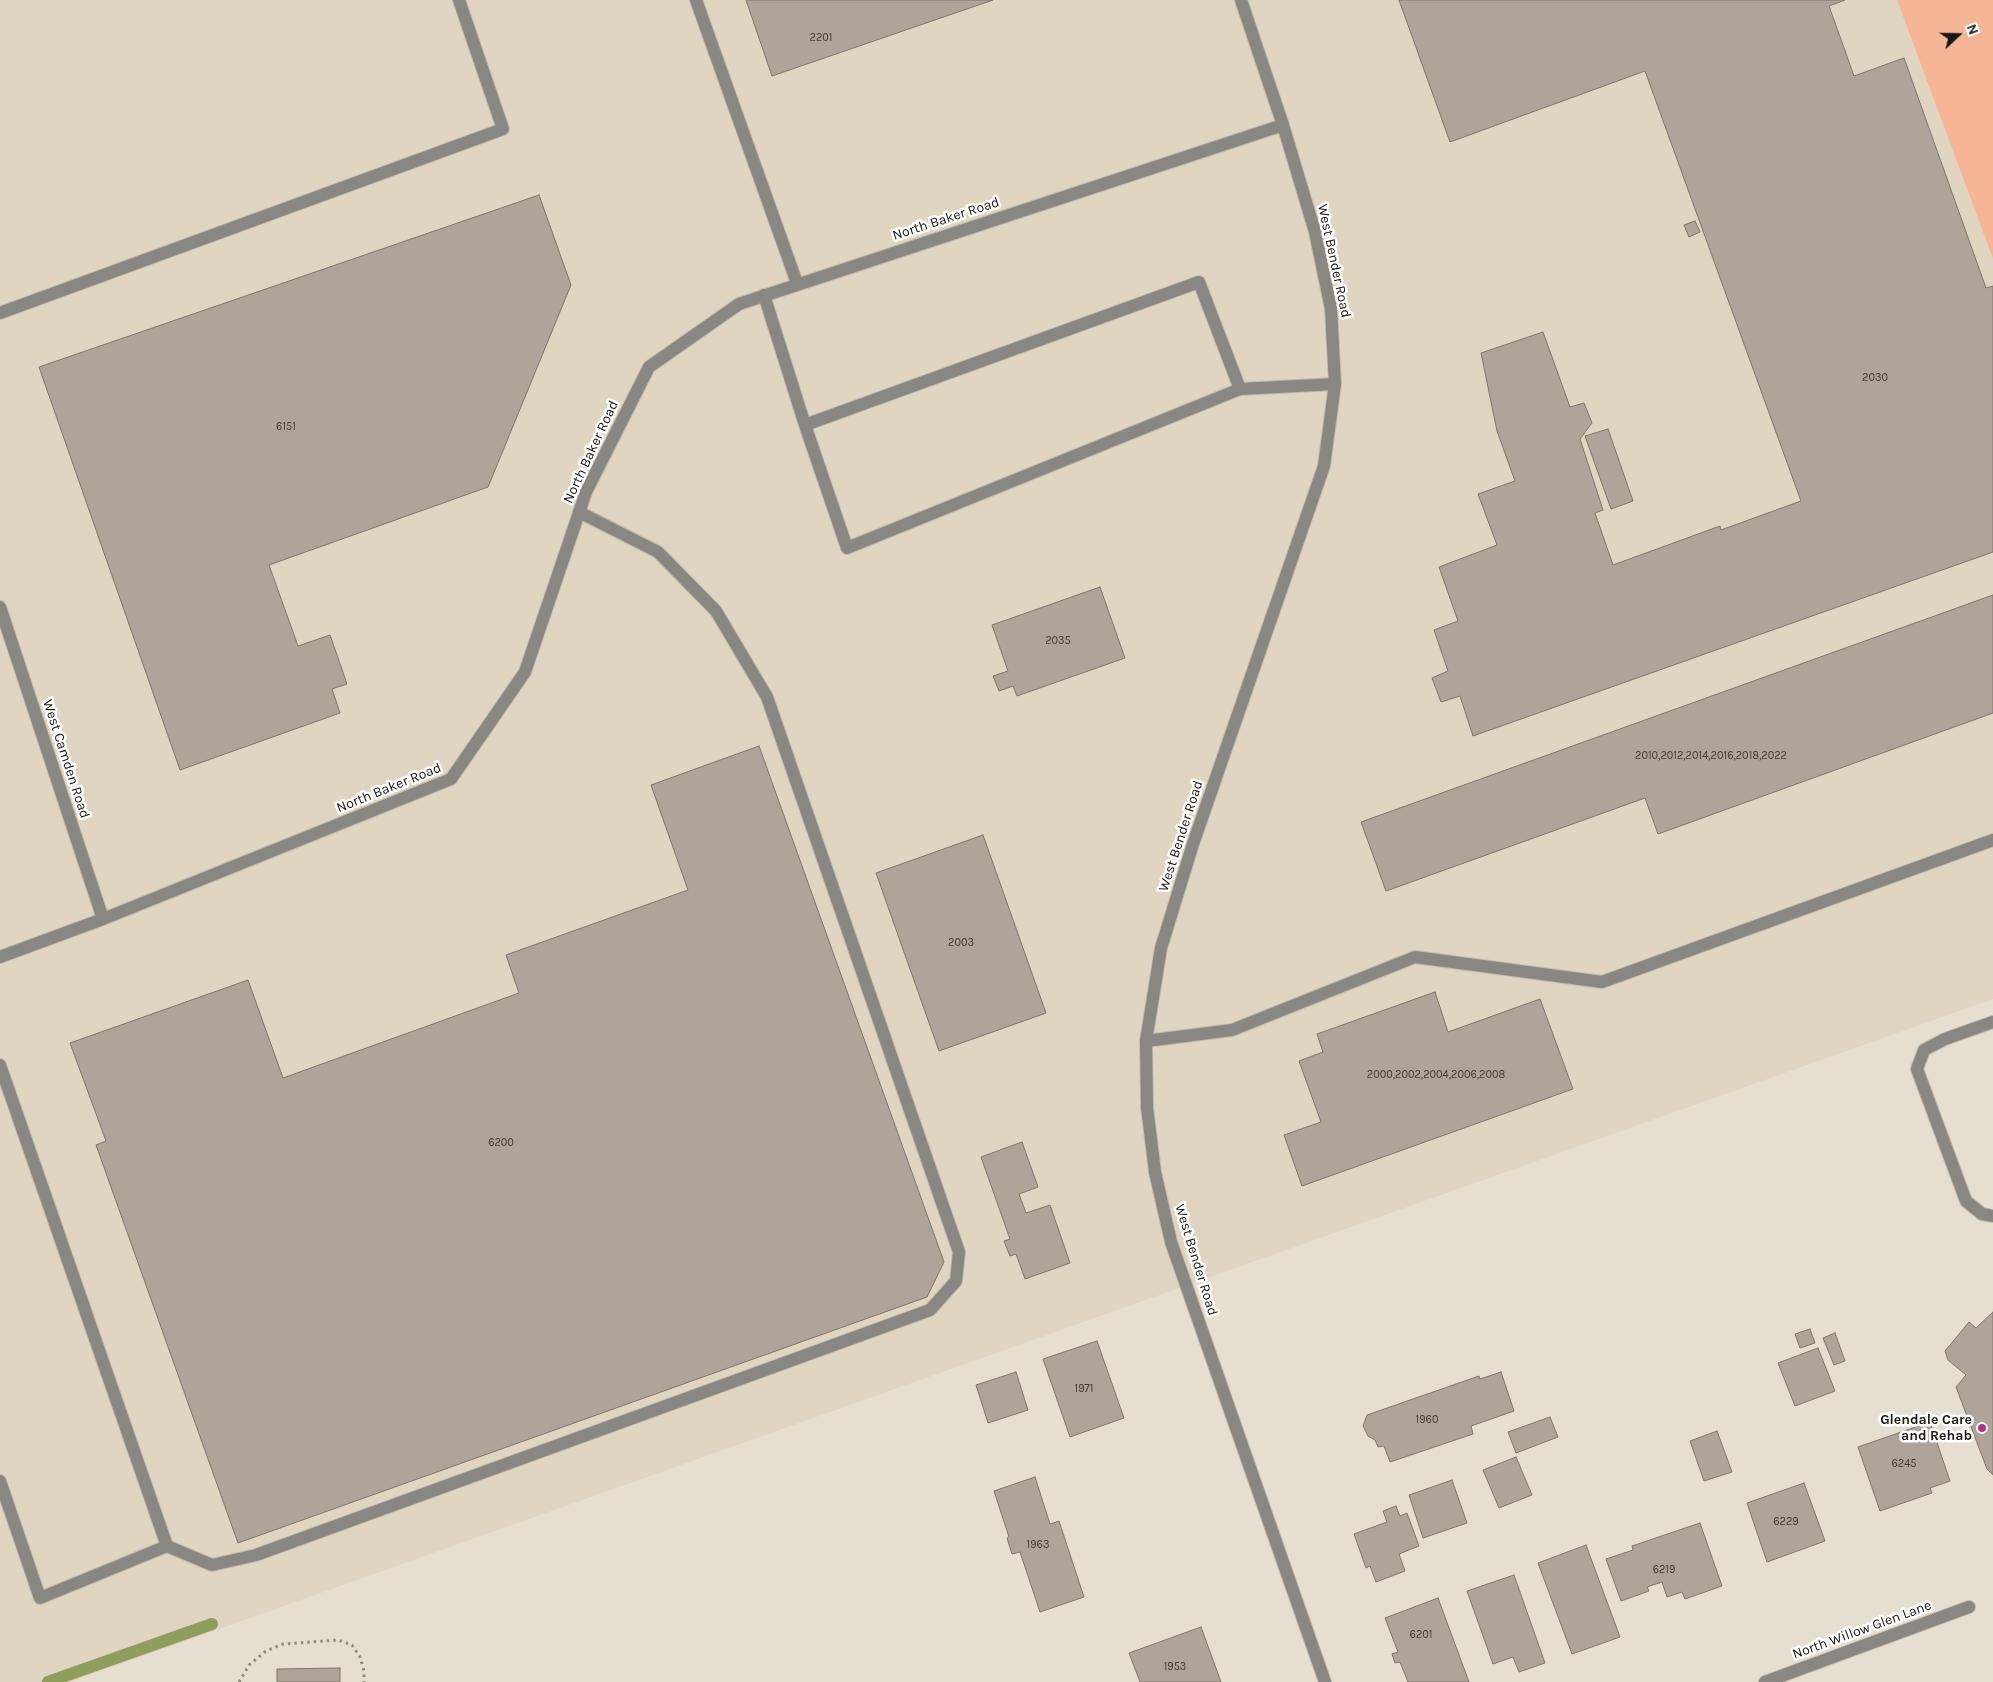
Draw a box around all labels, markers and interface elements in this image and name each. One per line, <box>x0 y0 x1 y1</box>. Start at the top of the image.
north arrow <box>1933 10 1983 60</box>
text: N <box>1963 22 1982 37</box>
house number: 2201 <box>810 31 832 45</box>
street label: North Baker Road <box>890 194 1002 244</box>
street label: West Bender Road <box>1314 203 1354 319</box>
house number: 2030 <box>1862 371 1888 385</box>
street label: North Baker Road <box>560 398 622 506</box>
house number: 6151 <box>276 420 296 434</box>
house number: 2035 <box>1045 634 1071 648</box>
street label: West Camden Road <box>39 697 93 821</box>
house number: 2010,2012,2014,2016,2018,2022 <box>1635 749 1787 763</box>
street label: North Baker Road <box>334 759 444 817</box>
street label: West Bender Road <box>1155 778 1207 894</box>
house number: 2003 <box>948 936 974 950</box>
house number: 2000,2002,2004,2006,2008 <box>1367 1068 1505 1082</box>
house number: 6200 <box>488 1136 514 1150</box>
street label: West Bender Road <box>1171 1202 1221 1318</box>
house number: 1971 <box>1075 1382 1093 1396</box>
place label: Glendale Care and Rehab <box>1880 1412 1972 1444</box>
house number: 1960 <box>1416 1413 1438 1427</box>
marker: Glendale Care and Rehab <box>1976 1422 1988 1434</box>
house number: 6245 <box>1891 1457 1917 1471</box>
house number: 6229 <box>1773 1515 1799 1529</box>
house number: 1963 <box>1027 1538 1049 1552</box>
house number: 6219 <box>1653 1563 1675 1577</box>
street label: North Willow Glen Lane <box>1790 1597 1934 1663</box>
house number: 6201 <box>1410 1628 1432 1642</box>
house number: 1953 <box>1164 1660 1186 1674</box>

